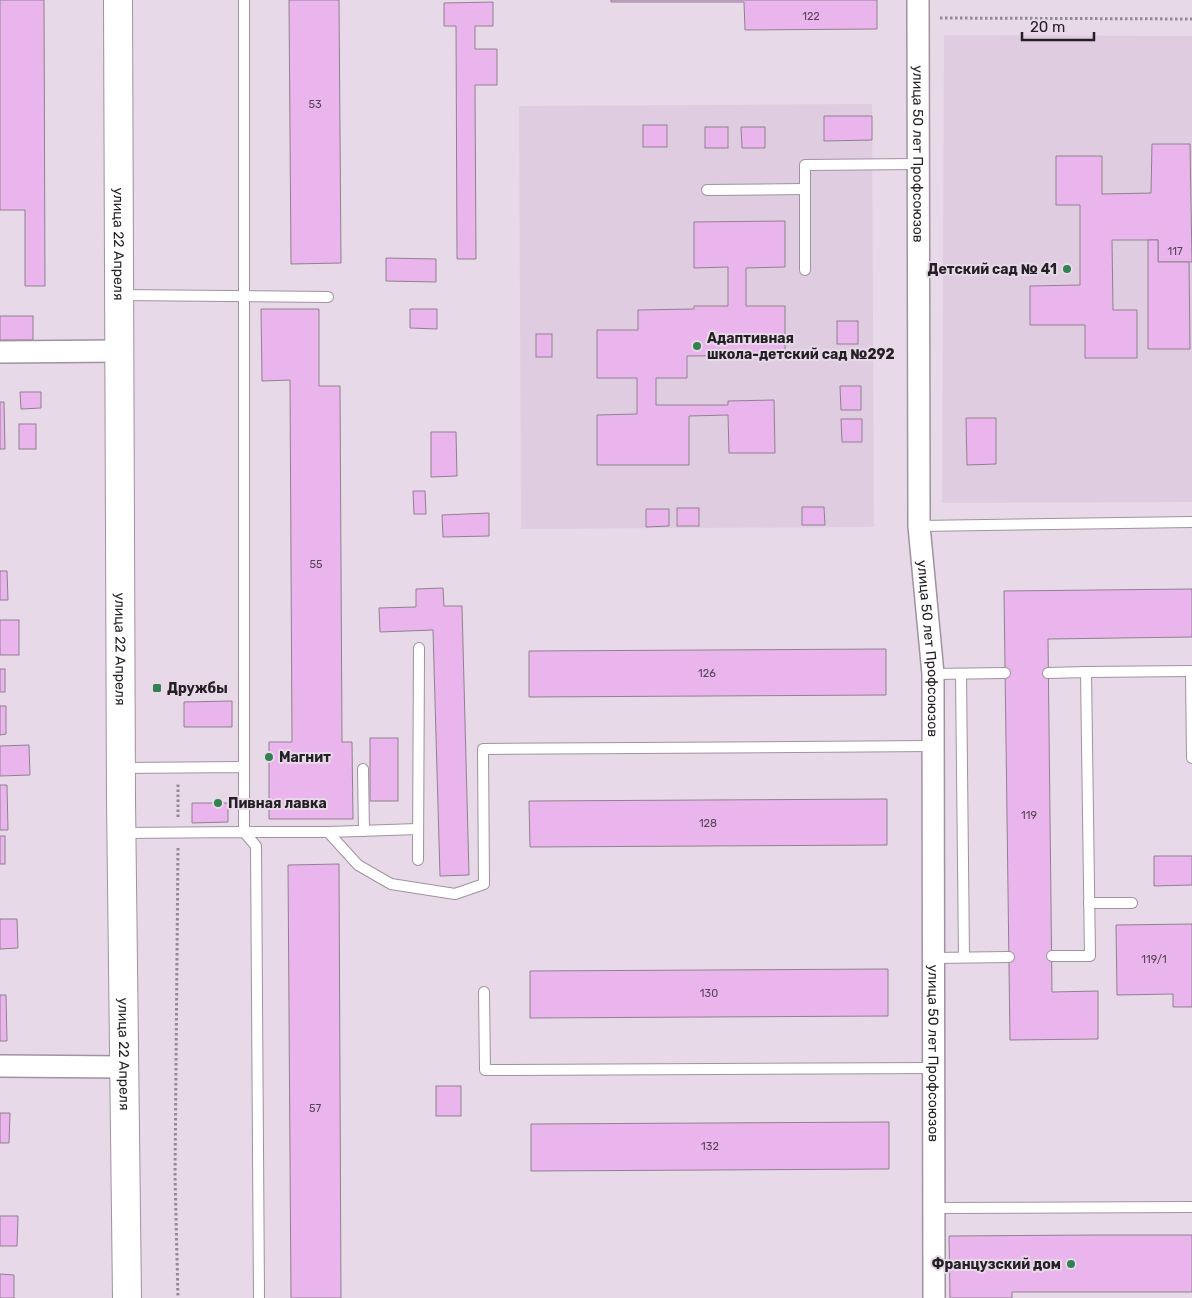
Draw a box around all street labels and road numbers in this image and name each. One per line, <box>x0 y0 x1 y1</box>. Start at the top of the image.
street label: улица 50 лет Профсоюзов <box>910 65 927 243</box>
street label: улица 22 Апреля <box>110 187 128 301</box>
street label: улица 50 лет Профсоюзов <box>914 559 942 737</box>
street label: улица 22 Апреля <box>112 592 129 706</box>
street label: улица 50 лет Профсоюзов <box>925 965 942 1142</box>
street label: улица 22 Апреля <box>115 997 133 1111</box>

